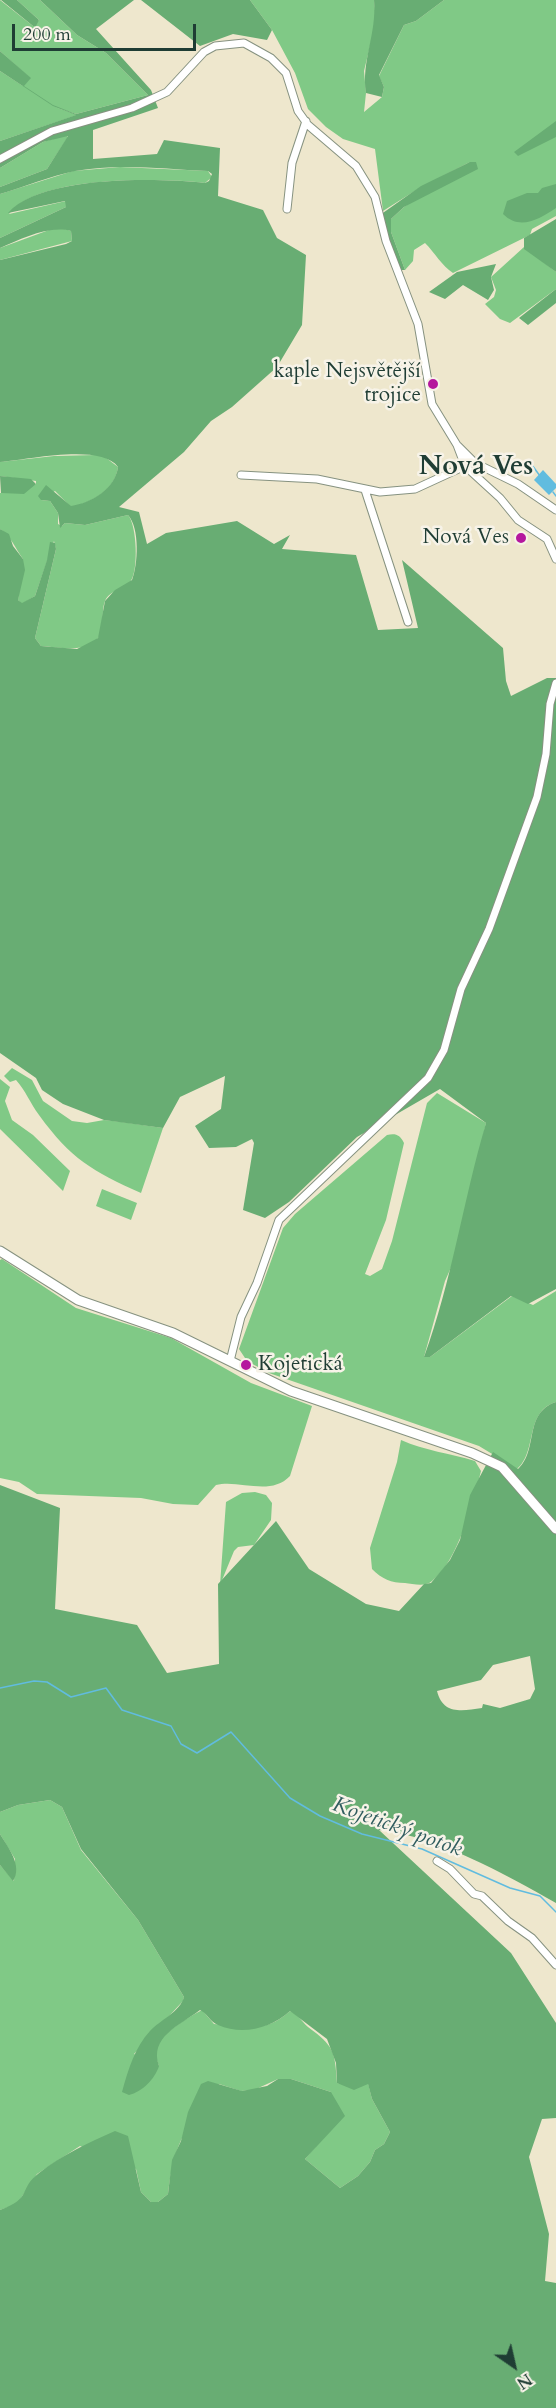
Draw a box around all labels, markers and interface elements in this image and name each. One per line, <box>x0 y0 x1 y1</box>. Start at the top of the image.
scale bar <box>15 12 200 50</box>
text: 200 m <box>23 22 71 47</box>
place label: kaple Nejsvětější trojice <box>273 359 421 409</box>
marker: kaple Nejsvětější trojice <box>426 377 440 391</box>
district label: Nová Ves <box>419 452 533 484</box>
place label: Nová Ves <box>422 525 509 551</box>
marker: Nová Ves <box>514 531 528 545</box>
place label: Kojetická <box>258 1352 343 1378</box>
marker: Kojetická <box>239 1358 253 1372</box>
water label: Kojetický potok <box>328 1792 466 1864</box>
north arrow <box>484 2336 544 2396</box>
text: N <box>512 2368 536 2394</box>

